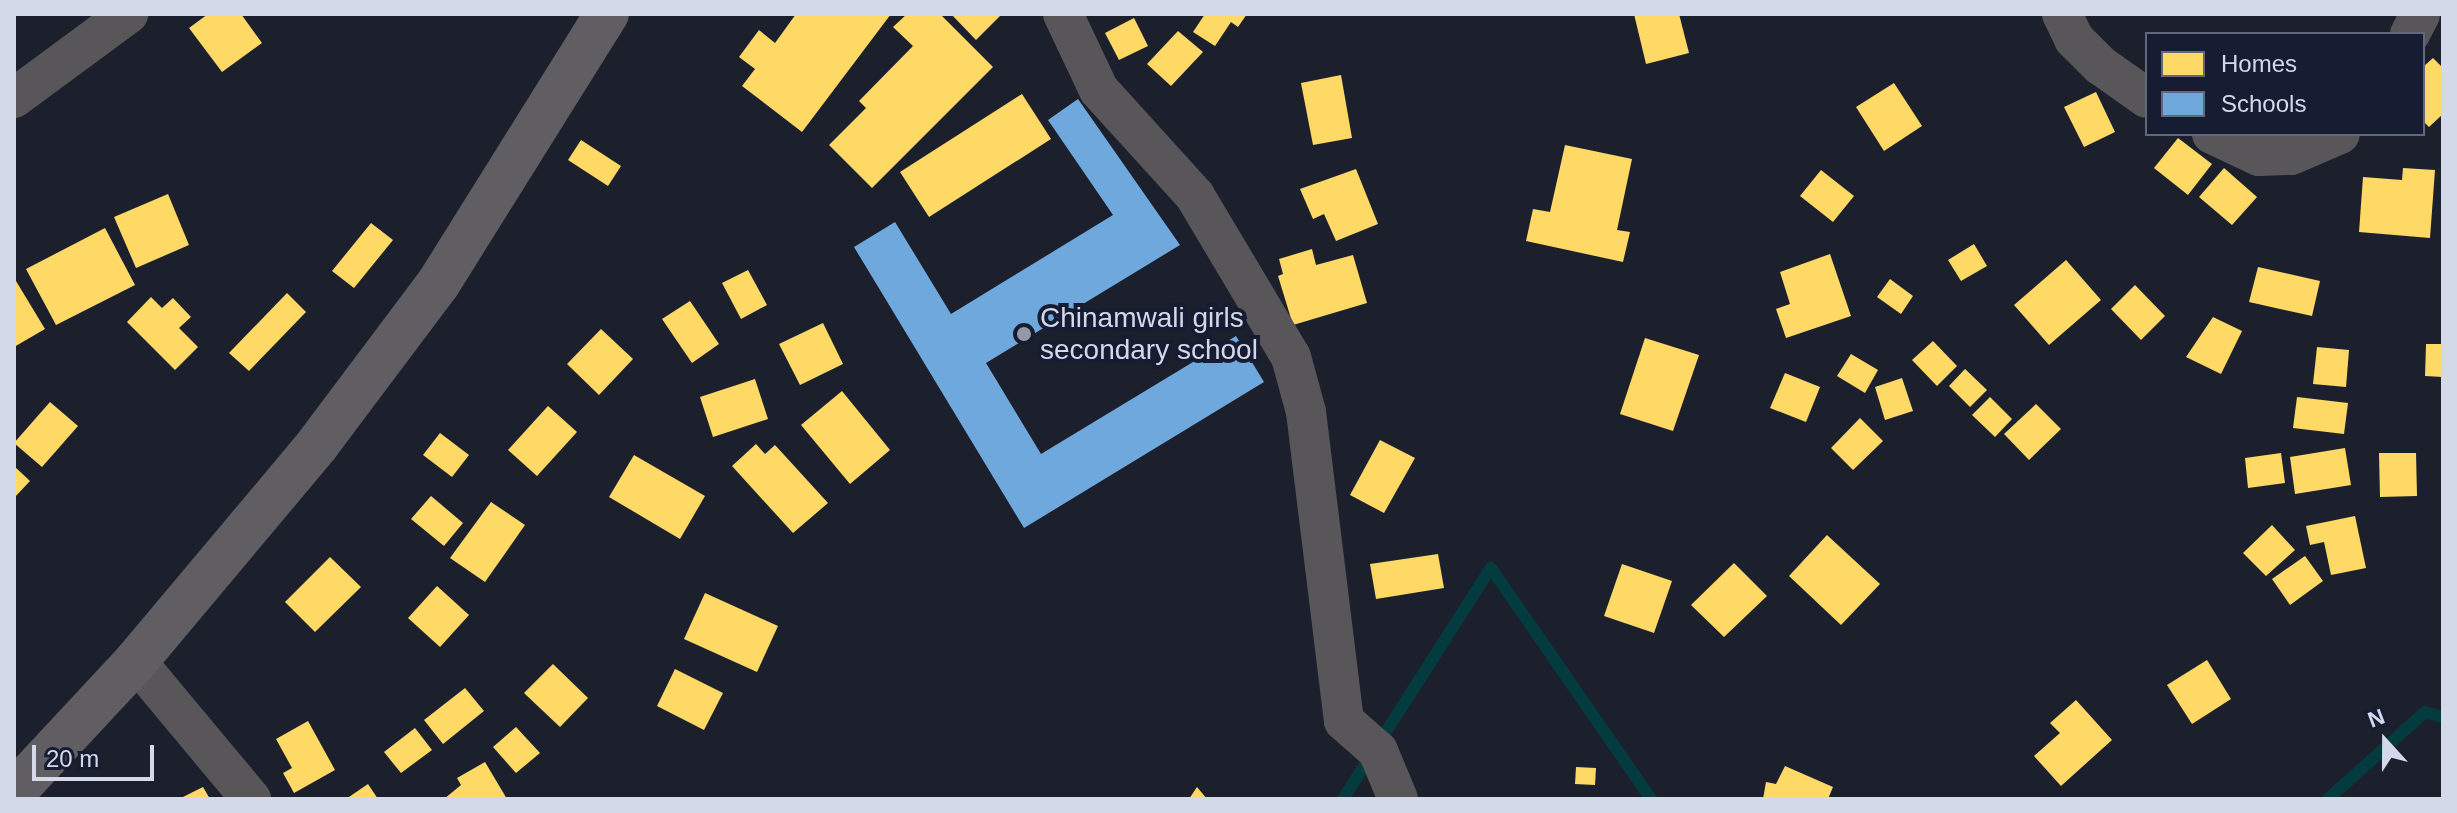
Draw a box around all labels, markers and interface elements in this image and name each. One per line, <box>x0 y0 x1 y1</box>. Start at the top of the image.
legend <box>2145 32 2425 136</box>
text: Homes <box>2221 50 2297 77</box>
text: Schools <box>2221 90 2306 117</box>
place label: Chinamwali girls secondary school <box>1040 301 1258 367</box>
marker: Chinamwali girls secondary school <box>1015 325 1033 343</box>
north arrow <box>2345 701 2425 781</box>
text: N <box>2364 704 2388 733</box>
scale bar <box>36 729 158 779</box>
text: 20 m <box>46 745 99 772</box>

